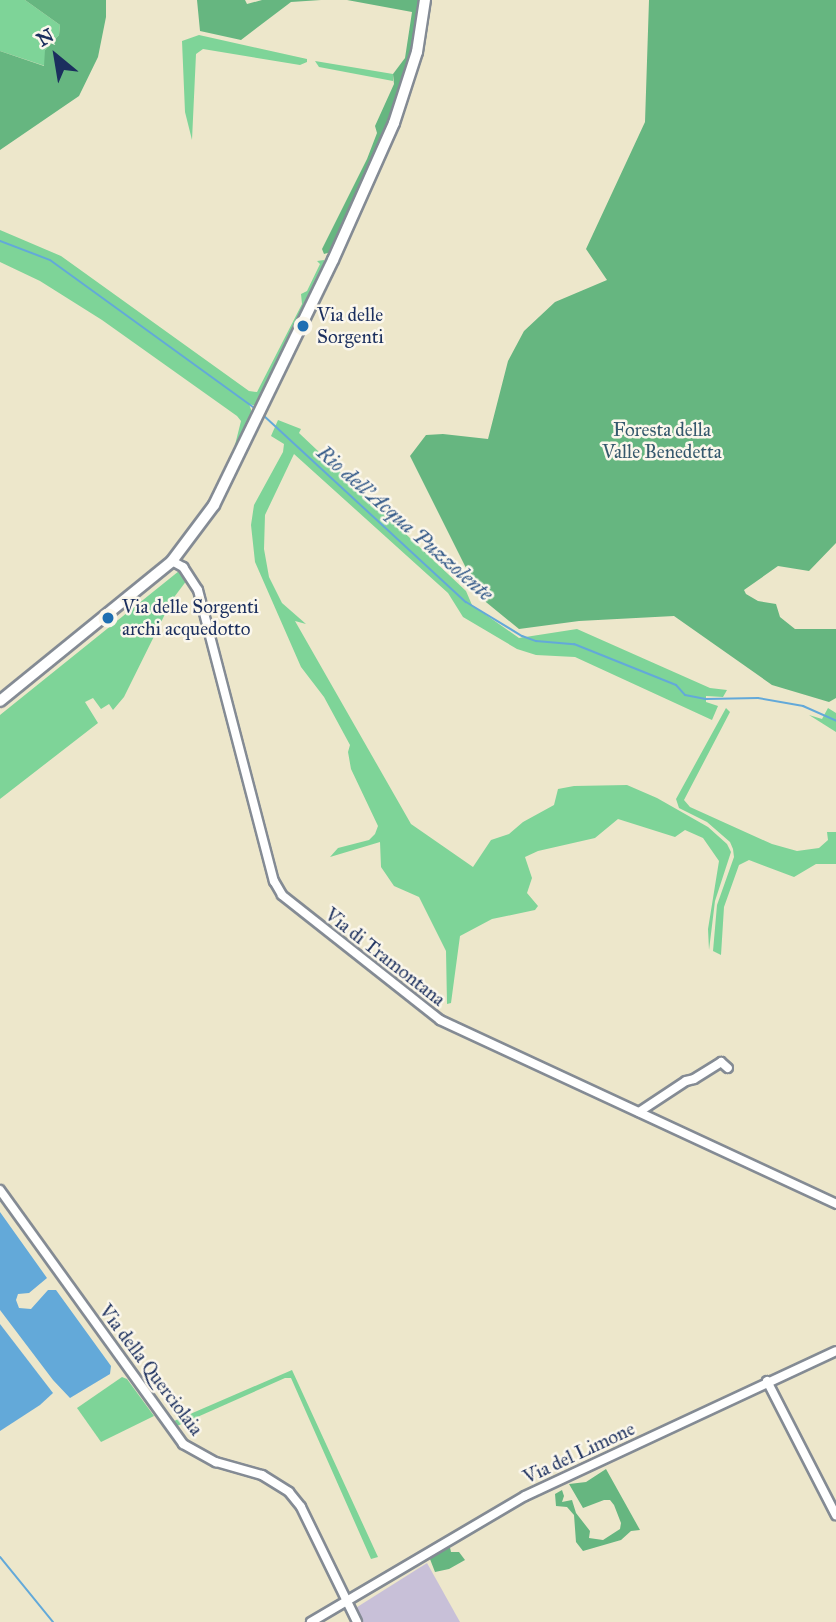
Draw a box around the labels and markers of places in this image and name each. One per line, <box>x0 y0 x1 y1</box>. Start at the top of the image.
place label: Via delle Sorgenti <box>317 304 384 348</box>
marker: Via delle Sorgenti <box>295 318 311 334</box>
place label: Via delle Sorgenti archi acquedotto <box>122 596 259 640</box>
marker: Via delle Sorgenti archi acquedotto <box>100 610 116 626</box>

